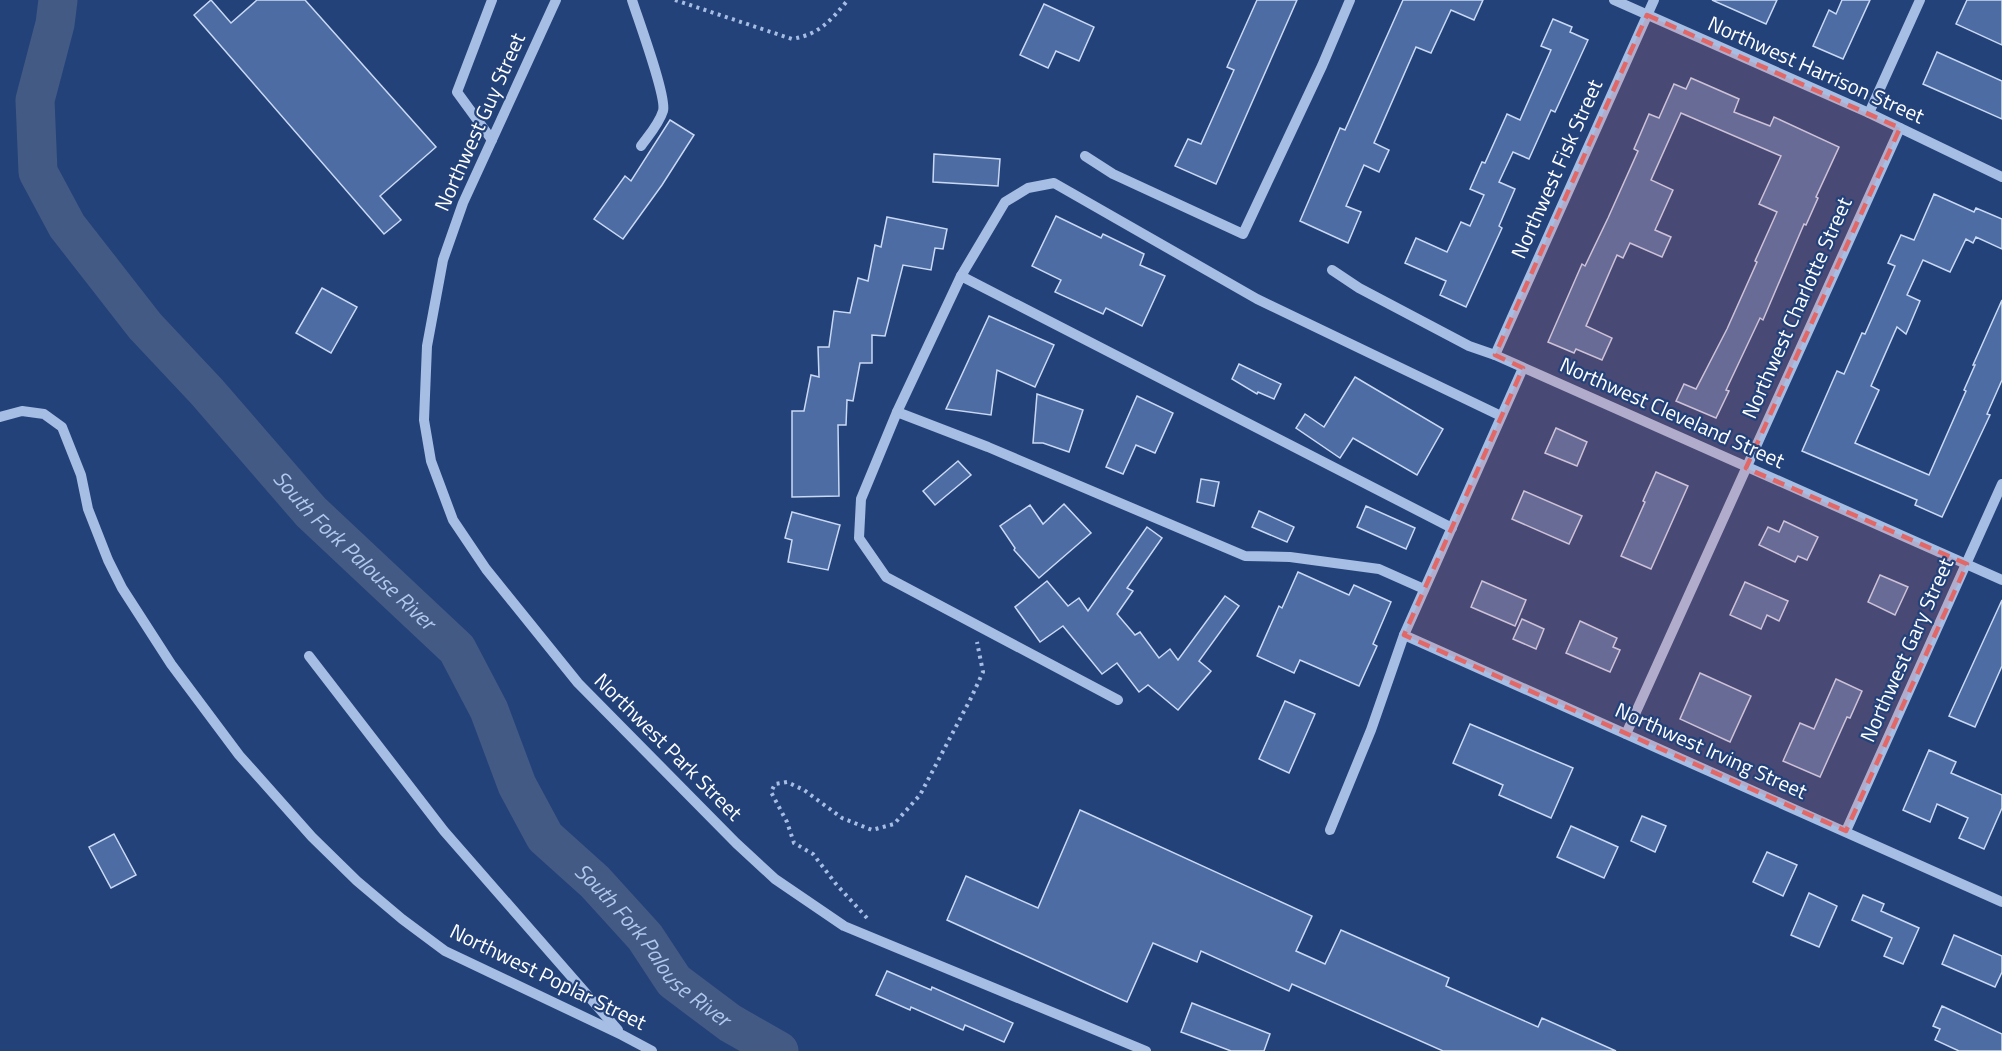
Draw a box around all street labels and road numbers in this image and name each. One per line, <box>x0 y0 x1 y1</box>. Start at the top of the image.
street label: Northwest Harrison Street <box>1703 7 1930 132</box>
street label: Northwest Guy Street <box>425 27 533 216</box>
street label: Northwest Fisk Street <box>1502 73 1610 263</box>
street label: Northwest Charlotte Street <box>1733 191 1860 424</box>
street label: Northwest Cleveland Street <box>1555 348 1790 476</box>
street label: Northwest Gary Street <box>1851 552 1961 747</box>
street label: Northwest Park Street <box>587 665 751 828</box>
street label: Northwest Irving Street <box>1610 693 1813 807</box>
street label: Northwest Poplar Street <box>445 915 653 1038</box>

